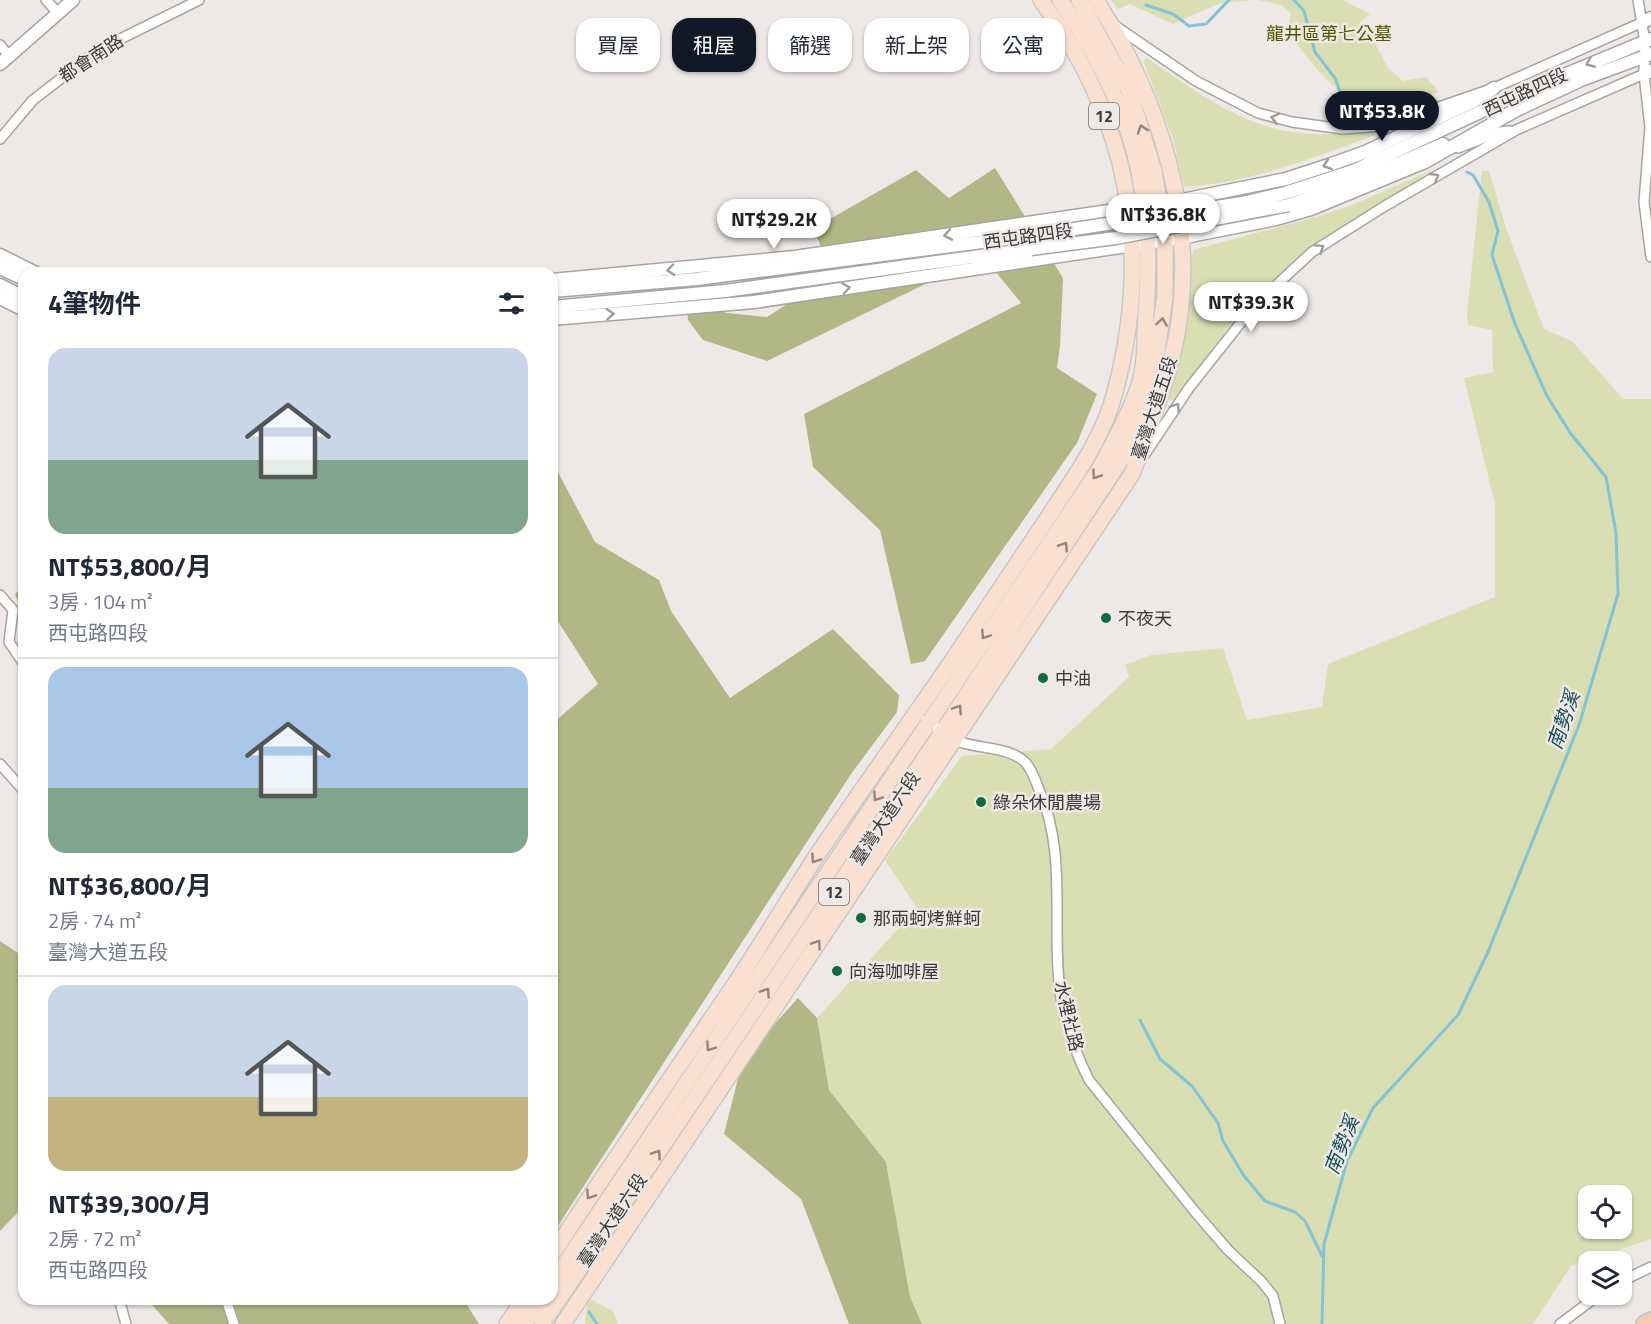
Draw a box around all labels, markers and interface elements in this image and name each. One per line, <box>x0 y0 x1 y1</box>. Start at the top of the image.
chip: 買屋 <box>576 18 660 72</box>
chip: 租屋 <box>672 18 756 72</box>
chip: 篩選 <box>768 18 852 72</box>
chip: 新上架 <box>864 18 969 72</box>
chip: 公寓 <box>981 18 1065 72</box>
park label: 龍井區第七公墓 <box>1266 20 1392 47</box>
street label: 都會南路 <box>53 27 129 89</box>
one-way arrow <box>1585 55 1596 67</box>
street label: 西屯路四段 <box>1479 61 1571 123</box>
pin: NT$53.8K <box>1320 91 1444 142</box>
text: NT$53.8K <box>1339 95 1425 126</box>
road number: 12 <box>1089 103 1119 129</box>
one-way arrow <box>1270 113 1281 125</box>
one-way arrow <box>1137 124 1150 135</box>
one-way arrow <box>1322 158 1333 171</box>
one-way arrow <box>1429 173 1440 184</box>
pin: NT$36.8K <box>1101 194 1225 245</box>
text: NT$36.8K <box>1120 198 1206 229</box>
pin: NT$29.2K <box>712 199 836 250</box>
text: NT$29.2K <box>731 203 817 234</box>
street label: 西屯路四段 <box>982 216 1074 256</box>
one-way arrow <box>943 228 952 240</box>
one-way arrow <box>1313 244 1324 255</box>
one-way arrow <box>667 263 676 276</box>
one-way arrow <box>841 282 850 294</box>
pin: NT$39.3K <box>1189 282 1313 333</box>
text: 4筆物件 <box>48 284 141 323</box>
text: NT$39.3K <box>1208 286 1294 317</box>
icon: filters <box>495 287 528 320</box>
one-way arrow <box>606 308 615 321</box>
one-way arrow <box>1155 317 1167 326</box>
street label: 臺灣大道五段 <box>1124 352 1184 464</box>
icon: home <box>234 387 342 495</box>
one-way arrow <box>1169 403 1180 414</box>
one-way arrow <box>1092 468 1103 479</box>
one-way arrow <box>1057 541 1068 552</box>
text: NT$53,800/月 <box>48 547 212 586</box>
text: 3房 · 104 m² <box>48 586 153 617</box>
place label: 不夜天 <box>1118 605 1172 632</box>
marker: 不夜天 <box>1099 611 1113 625</box>
text: 西屯路四段 <box>48 617 148 648</box>
one-way arrow <box>982 629 993 640</box>
place label: 中油 <box>1055 665 1091 692</box>
marker: 中油 <box>1036 671 1050 685</box>
water label: 南勢溪 <box>1539 684 1588 753</box>
one-way arrow <box>950 705 962 715</box>
icon: home <box>234 706 342 814</box>
street label: 臺灣大道六段 <box>844 766 926 870</box>
place label: 綠朵休閒農場 <box>993 789 1101 816</box>
one-way arrow <box>873 791 884 802</box>
marker: 綠朵休閒農場 <box>974 795 988 809</box>
one-way arrow <box>811 852 822 863</box>
text: NT$36,800/月 <box>48 866 212 905</box>
road number: 12 <box>819 879 849 905</box>
text: 2房 · 74 m² <box>48 905 141 936</box>
place label: 那兩蚵烤鮮蚵 <box>873 905 981 932</box>
marker: 那兩蚵烤鮮蚵 <box>854 911 868 925</box>
text: 臺灣大道五段 <box>48 936 168 967</box>
one-way arrow <box>810 940 822 950</box>
place label: 向海咖啡屋 <box>849 958 939 985</box>
marker: 向海咖啡屋 <box>830 964 844 978</box>
street label: 水裡社路 <box>1048 978 1090 1054</box>
one-way arrow <box>759 988 770 999</box>
icon: home <box>234 1024 342 1132</box>
one-way arrow <box>706 1040 717 1051</box>
water label: 南勢溪 <box>1315 1109 1368 1179</box>
one-way arrow <box>650 1150 661 1161</box>
street label: 臺灣大道六段 <box>571 1168 653 1272</box>
text: NT$39,300/月 <box>48 1184 212 1223</box>
map controls <box>1578 1185 1632 1305</box>
button: locate <box>1578 1185 1632 1239</box>
one-way arrow <box>586 1188 597 1199</box>
text: 2房 · 72 m² <box>48 1223 141 1254</box>
button: layers <box>1578 1251 1632 1305</box>
text: 西屯路四段 <box>48 1254 148 1285</box>

